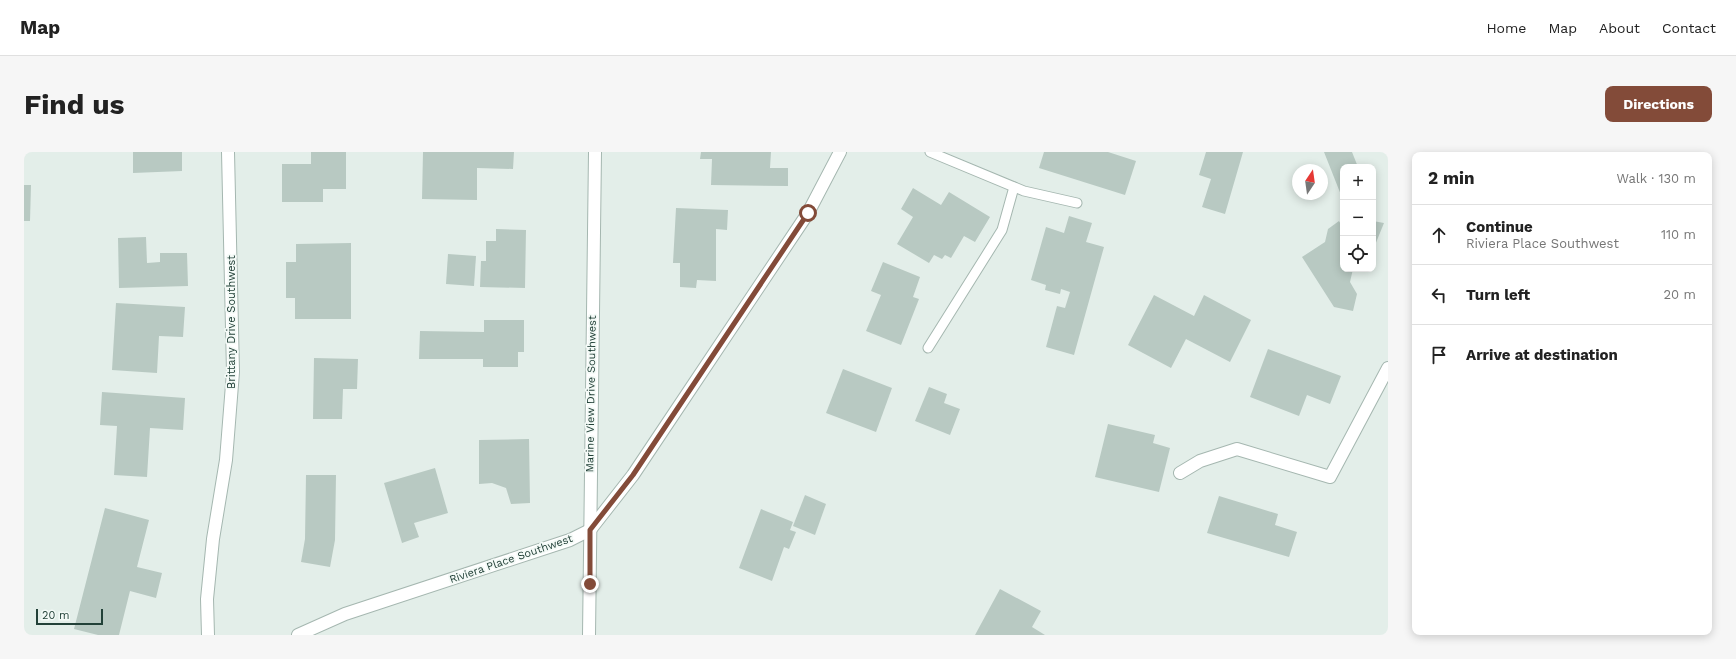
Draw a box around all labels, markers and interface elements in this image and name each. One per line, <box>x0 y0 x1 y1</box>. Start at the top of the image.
text: Map <box>20 16 60 39</box>
text: Home <box>1486 20 1526 36</box>
text: Map <box>1548 20 1577 36</box>
text: About <box>1599 20 1640 36</box>
text: Contact <box>1662 20 1716 36</box>
button: Directions <box>1605 86 1712 122</box>
text: Find us <box>24 88 124 121</box>
north arrow <box>1292 164 1328 200</box>
map controls <box>1340 164 1376 272</box>
button: + <box>1340 164 1376 200</box>
text: 2 min <box>1428 168 1474 188</box>
text: Walk · 130 m <box>1617 171 1696 186</box>
button: − <box>1340 200 1376 236</box>
route start <box>799 204 817 222</box>
text: Continue <box>1466 218 1533 236</box>
icon: ahead <box>1428 224 1450 246</box>
text: 110 m <box>1661 227 1696 242</box>
button: locate <box>1340 236 1376 272</box>
text: Riviera Place Southwest <box>1466 236 1619 251</box>
street label: Brittany Drive Southwest <box>225 255 238 389</box>
icon: left <box>1428 284 1450 306</box>
text: Turn left <box>1466 286 1530 304</box>
text: 20 m <box>1664 287 1696 302</box>
street label: Marine View Drive Southwest <box>583 315 599 473</box>
icon: arrive <box>1428 344 1450 366</box>
text: Arrive at destination <box>1466 346 1618 364</box>
street label: Riviera Place Southwest <box>448 532 575 586</box>
route end <box>581 575 599 593</box>
scale bar <box>36 607 103 626</box>
text: 20 m <box>42 609 70 622</box>

